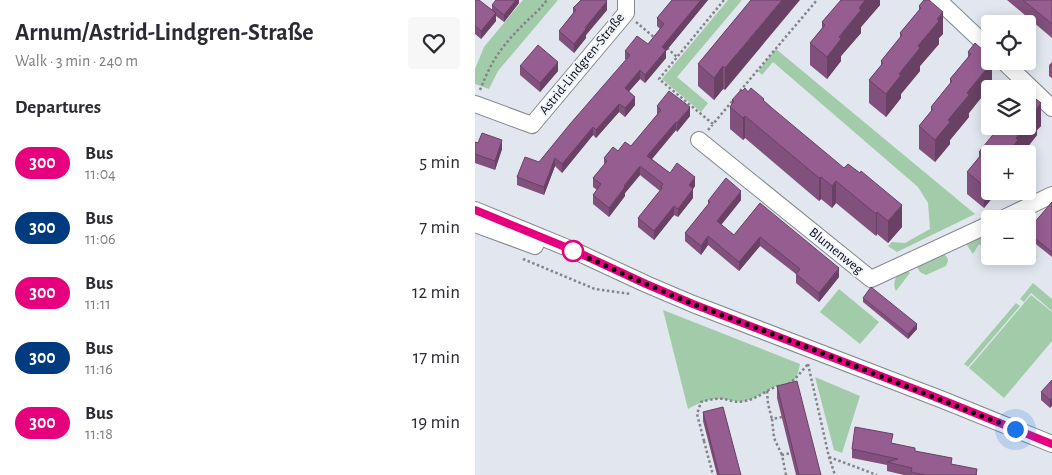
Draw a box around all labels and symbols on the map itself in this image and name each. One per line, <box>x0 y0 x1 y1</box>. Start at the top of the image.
street label: Astrid-Lindgren-Straße <box>537 11 627 117</box>
street label: Blumenweg <box>806 225 866 277</box>
unlabelled marker <box>562 240 584 262</box>
your location <box>1003 417 1028 442</box>

